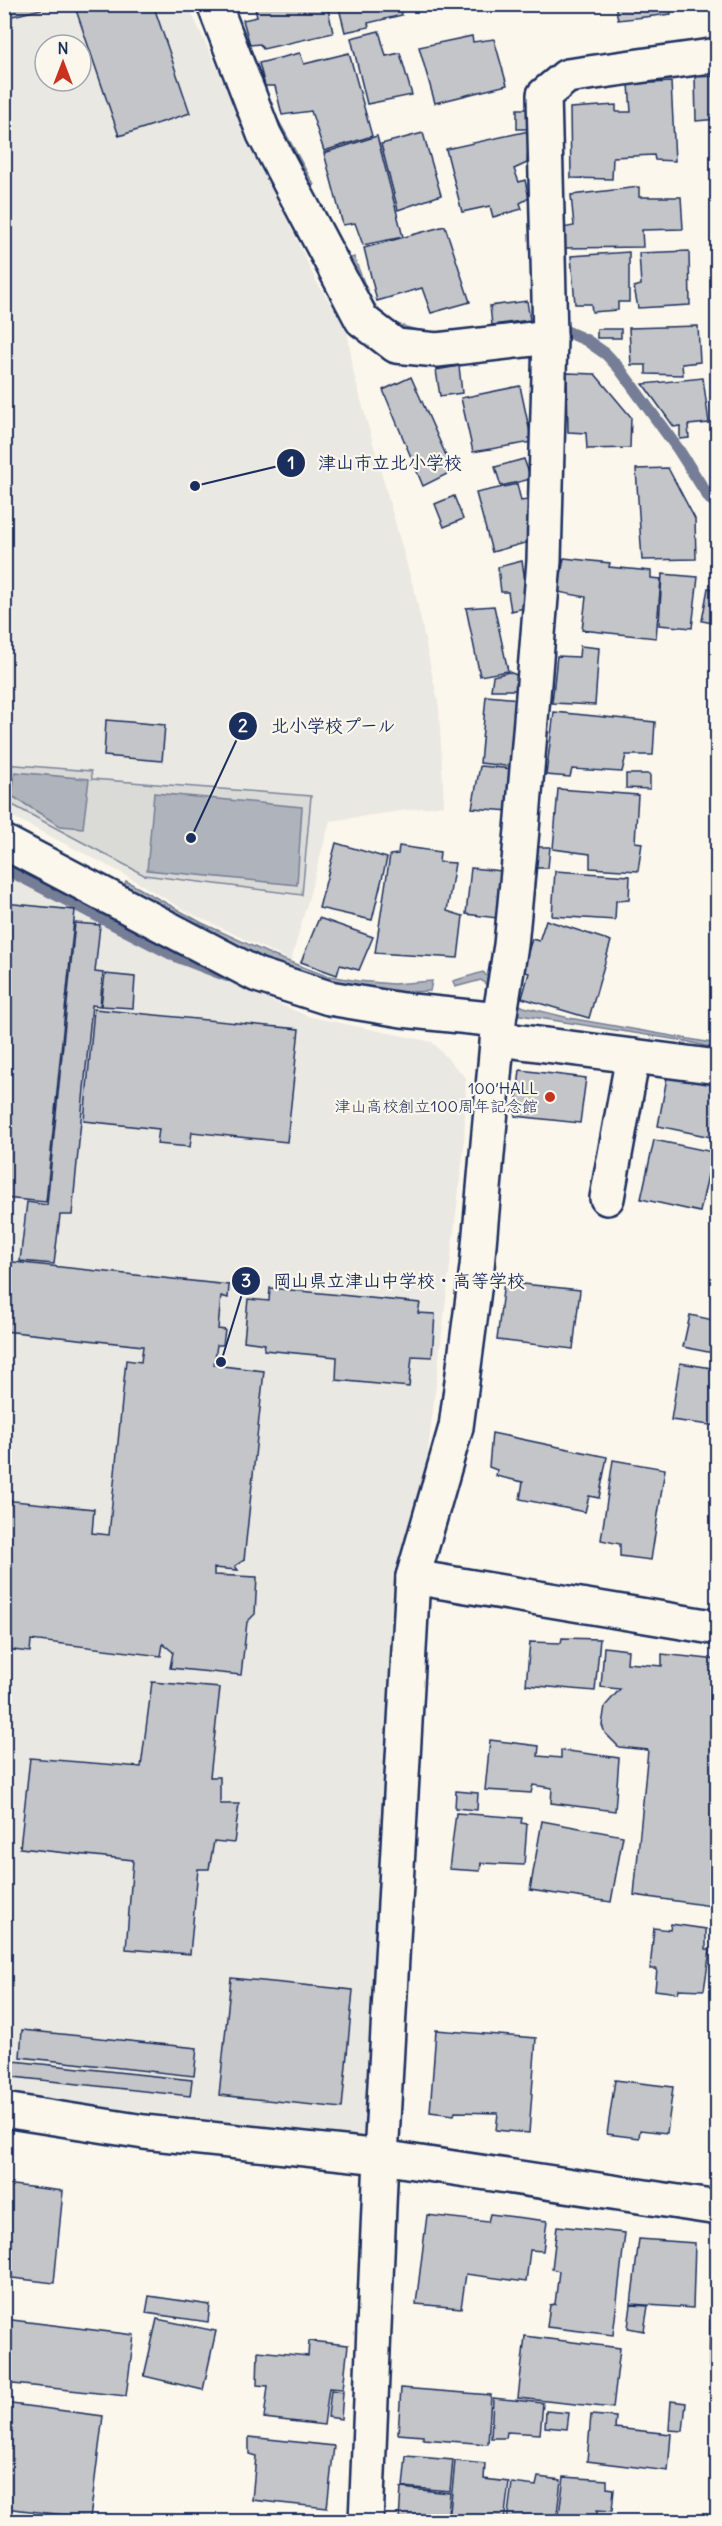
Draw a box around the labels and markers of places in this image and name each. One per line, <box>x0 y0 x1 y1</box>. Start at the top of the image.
callout: 津山市立北小学校 <box>276 445 474 481</box>
callout: 北小学校プール <box>228 708 407 744</box>
place label: 100’HALL 津山高校創立100周年記念館 <box>335 1078 538 1116</box>
marker: 100’HALL 津山高校創立100周年記念館 <box>543 1090 557 1104</box>
callout: 岡山県立津山中学校・高等学校 <box>231 1263 537 1299</box>

